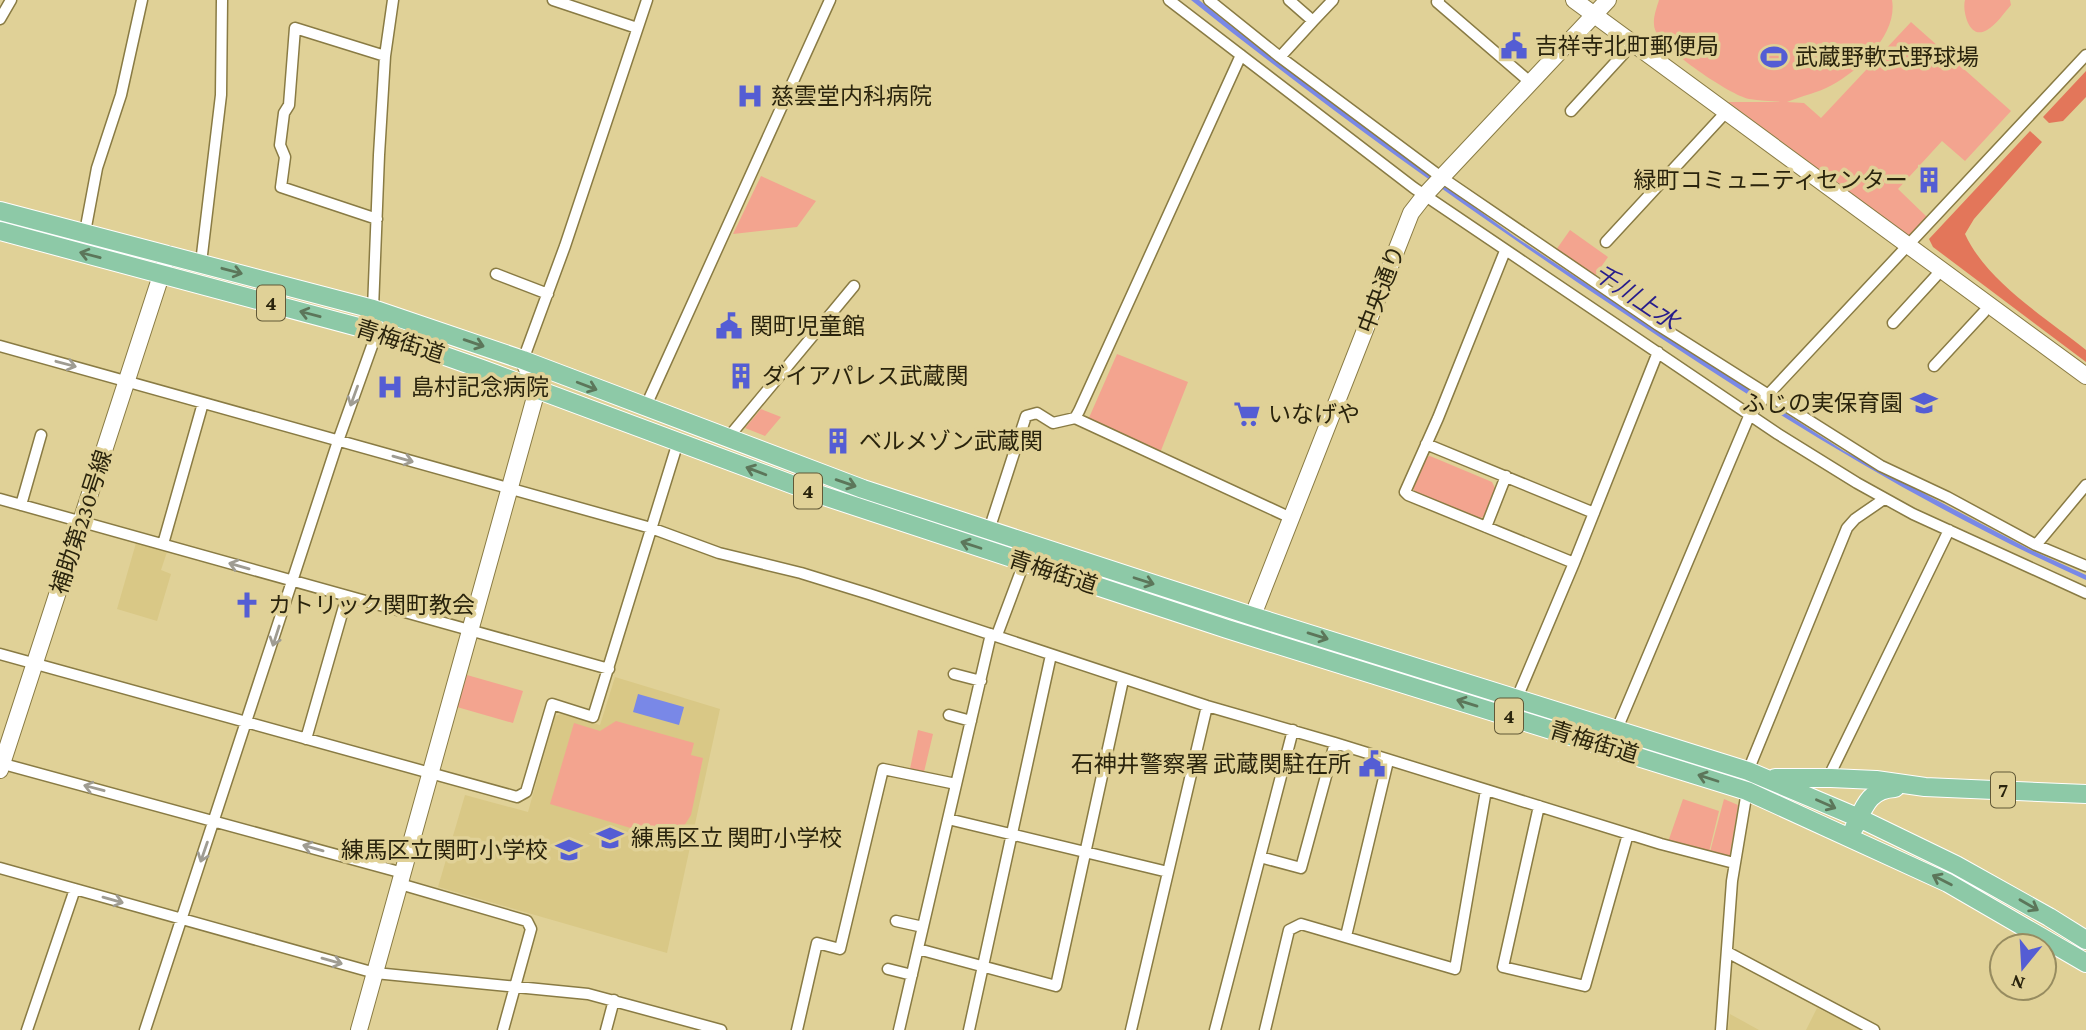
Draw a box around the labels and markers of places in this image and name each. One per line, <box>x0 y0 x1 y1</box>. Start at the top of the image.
public building icon: 吉祥寺北町郵便局 <box>1499 31 1529 61</box>
place label: 吉祥寺北町郵便局 <box>1535 33 1719 59</box>
sports icon: 武蔵野軟式野球場 <box>1759 42 1789 72</box>
place label: 武蔵野軟式野球場 <box>1795 44 1979 70</box>
hospital icon: 慈雲堂内科病院 <box>735 81 765 111</box>
place label: 慈雲堂内科病院 <box>771 83 932 109</box>
building icon: 緑町コミュニティセンター <box>1914 165 1944 195</box>
place label: 緑町コミュニティセンター <box>1633 167 1908 193</box>
public building icon: 関町児童館 <box>714 311 744 341</box>
place label: 関町児童館 <box>750 313 865 339</box>
building icon: ダイアパレス武蔵関 <box>726 361 756 391</box>
place label: ダイアパレス武蔵関 <box>762 363 969 389</box>
hospital icon: 島村記念病院 <box>375 372 405 402</box>
place label: 島村記念病院 <box>411 374 549 400</box>
school or university icon: ふじの実保育園 <box>1909 388 1939 418</box>
place label: ふじの実保育園 <box>1742 390 1903 416</box>
supermarket icon: いなげや <box>1232 399 1262 429</box>
place label: いなげや <box>1268 401 1360 427</box>
building icon: ベルメゾン武蔵関 <box>823 426 853 456</box>
place label: ベルメゾン武蔵関 <box>859 428 1043 454</box>
church icon: カトリック関町教会 <box>232 590 262 620</box>
place label: カトリック関町教会 <box>268 592 475 618</box>
public building icon: 石神井警察署 武蔵関駐在所 <box>1357 749 1387 779</box>
place label: 石神井警察署 武蔵関駐在所 <box>1071 751 1351 777</box>
school or university icon: 練馬区立 関町小学校 <box>595 823 625 853</box>
place label: 練馬区立 関町小学校 <box>631 825 842 851</box>
school or university icon: 練馬区立関町小学校 <box>554 835 584 865</box>
place label: 練馬区立関町小学校 <box>341 837 548 863</box>

